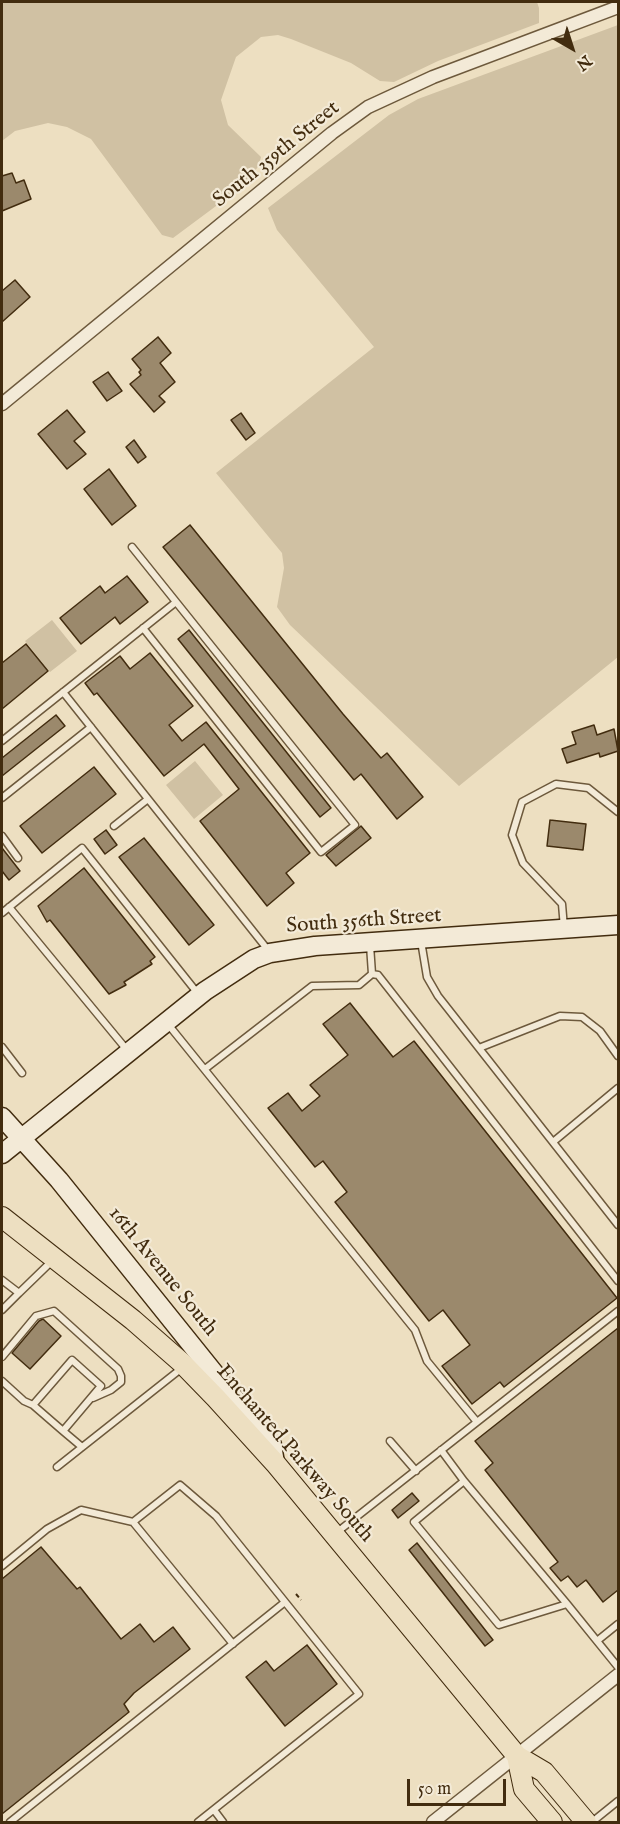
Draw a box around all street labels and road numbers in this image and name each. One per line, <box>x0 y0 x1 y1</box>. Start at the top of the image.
street label: South 359th Street <box>209 96 345 214</box>
street label: South 356th Street <box>286 904 442 940</box>
street label: 16th Avenue South <box>102 1202 222 1342</box>
street label: Enchanted Parkway South <box>210 1360 378 1548</box>

